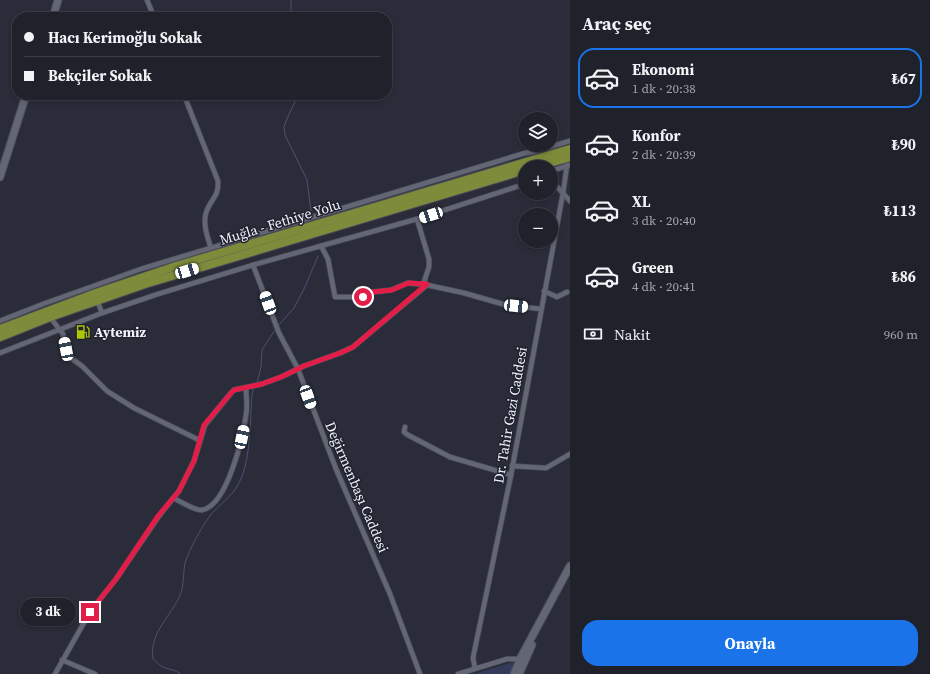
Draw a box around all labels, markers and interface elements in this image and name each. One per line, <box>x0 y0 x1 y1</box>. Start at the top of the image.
text: Araç seç <box>582 11 652 36</box>
text: Hacı Kerimoğlu Sokak <box>48 27 202 48</box>
text: Ekonomi <box>632 59 694 80</box>
icon: car <box>584 60 620 96</box>
text: Bekçiler Sokak <box>48 65 152 86</box>
text: ₺67 <box>892 68 916 89</box>
text: 1 dk · 20:38 <box>632 80 696 97</box>
map controls <box>518 112 558 248</box>
button: layers <box>518 112 558 152</box>
text: Konfor <box>632 125 680 146</box>
icon: car <box>584 126 620 162</box>
text: ₺90 <box>892 134 916 155</box>
text: 2 dk · 20:39 <box>632 146 696 163</box>
button: + <box>518 160 558 200</box>
text: XL <box>632 191 651 212</box>
icon: car <box>584 192 620 228</box>
street label: Muğla - Fethiye Yolu <box>217 194 343 250</box>
text: ₺113 <box>883 200 916 221</box>
car <box>418 206 444 224</box>
button: − <box>518 208 558 248</box>
text: 3 dk · 20:40 <box>632 212 696 229</box>
text: Green <box>632 257 674 278</box>
icon: car <box>584 258 620 294</box>
car <box>174 262 200 280</box>
text: ₺86 <box>892 266 916 287</box>
text: 4 dk · 20:41 <box>632 278 696 295</box>
route start <box>354 288 372 306</box>
car <box>258 290 278 316</box>
car <box>503 299 529 313</box>
place label: Aytemiz <box>94 322 147 342</box>
icon: cash <box>582 323 604 345</box>
fuel station icon: Aytemiz <box>75 324 91 340</box>
text: Nakit <box>614 324 650 345</box>
text: 960 m <box>884 326 918 343</box>
car <box>58 336 74 362</box>
street label: Dr. Tahir Gazi Caddesi <box>488 345 532 485</box>
car <box>298 384 318 410</box>
street label: Değirmenbaşı Caddesi <box>320 418 394 556</box>
car <box>234 424 250 450</box>
callout: 3 dk <box>20 598 76 626</box>
text: 3 dk <box>35 603 61 620</box>
route end <box>81 603 99 621</box>
button: Onayla <box>582 620 918 666</box>

